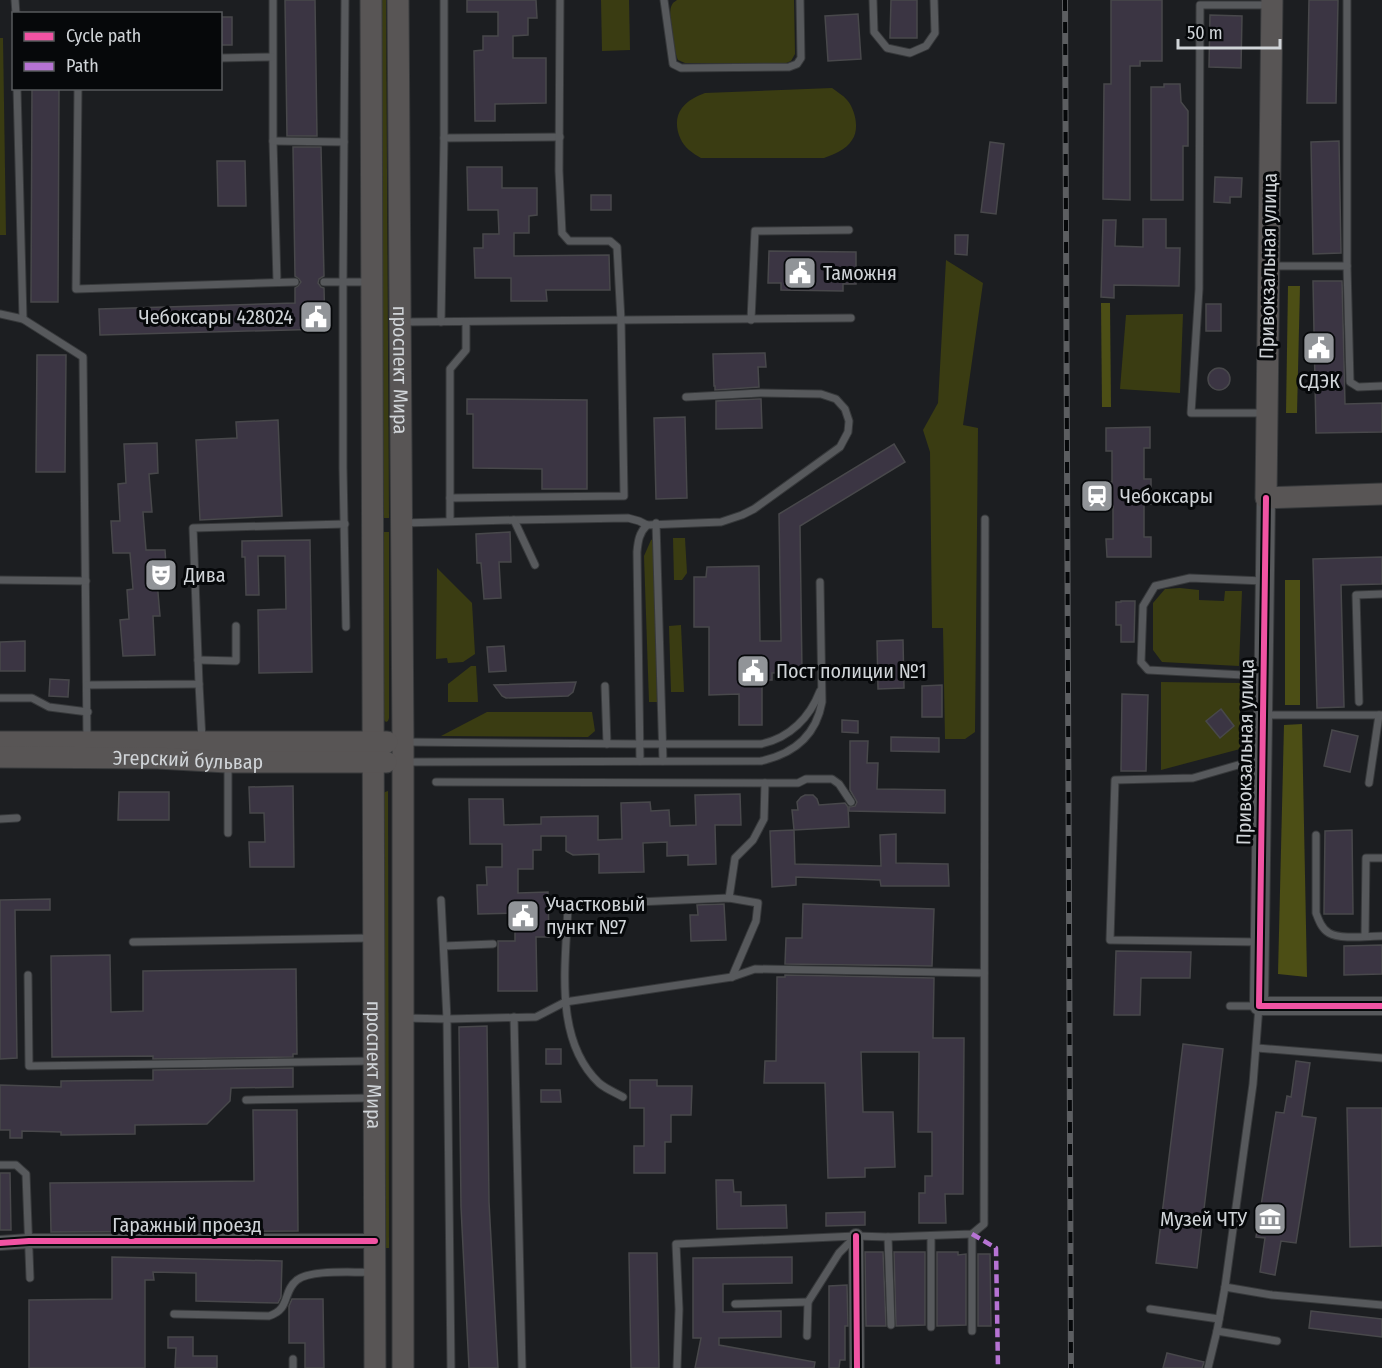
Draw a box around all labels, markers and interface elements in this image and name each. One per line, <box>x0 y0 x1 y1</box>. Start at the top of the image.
legend <box>12 12 222 90</box>
scale bar <box>1178 12 1280 50</box>
text: 50 m <box>1187 22 1223 44</box>
text: Cycle path <box>66 25 141 47</box>
text: Path <box>66 55 99 77</box>
street label: Привокзальная улица <box>1254 173 1282 359</box>
public building icon: Таможня <box>782 255 818 291</box>
place label: Таможня <box>823 261 897 285</box>
public building icon: Чебоксары 428024 <box>298 299 334 335</box>
place label: Чебоксары 428024 <box>139 305 293 329</box>
street label: проспект Мира <box>388 306 413 434</box>
public building icon: СДЭК <box>1301 330 1337 366</box>
place label: СДЭК <box>1298 369 1340 393</box>
station icon: Чебоксары <box>1079 478 1115 514</box>
place label: Чебоксары <box>1120 484 1213 508</box>
theatre icon: Дива <box>143 557 179 593</box>
place label: Дива <box>183 563 226 587</box>
public building icon: Пост полиции №1 <box>735 653 771 689</box>
place label: Пост полиции №1 <box>776 659 927 683</box>
street label: Привокзальная улица <box>1231 659 1259 845</box>
street label: Эгерский бульвар <box>113 746 263 774</box>
place label: Участковый пункт №7 <box>545 892 645 939</box>
public building icon: Участковый пункт №7 <box>505 898 541 934</box>
street label: проспект Мира <box>362 1001 386 1129</box>
museum icon: Музей ЧТУ <box>1252 1201 1288 1237</box>
place label: Музей ЧТУ <box>1160 1207 1247 1231</box>
street label: Гаражный проезд <box>112 1213 262 1237</box>

